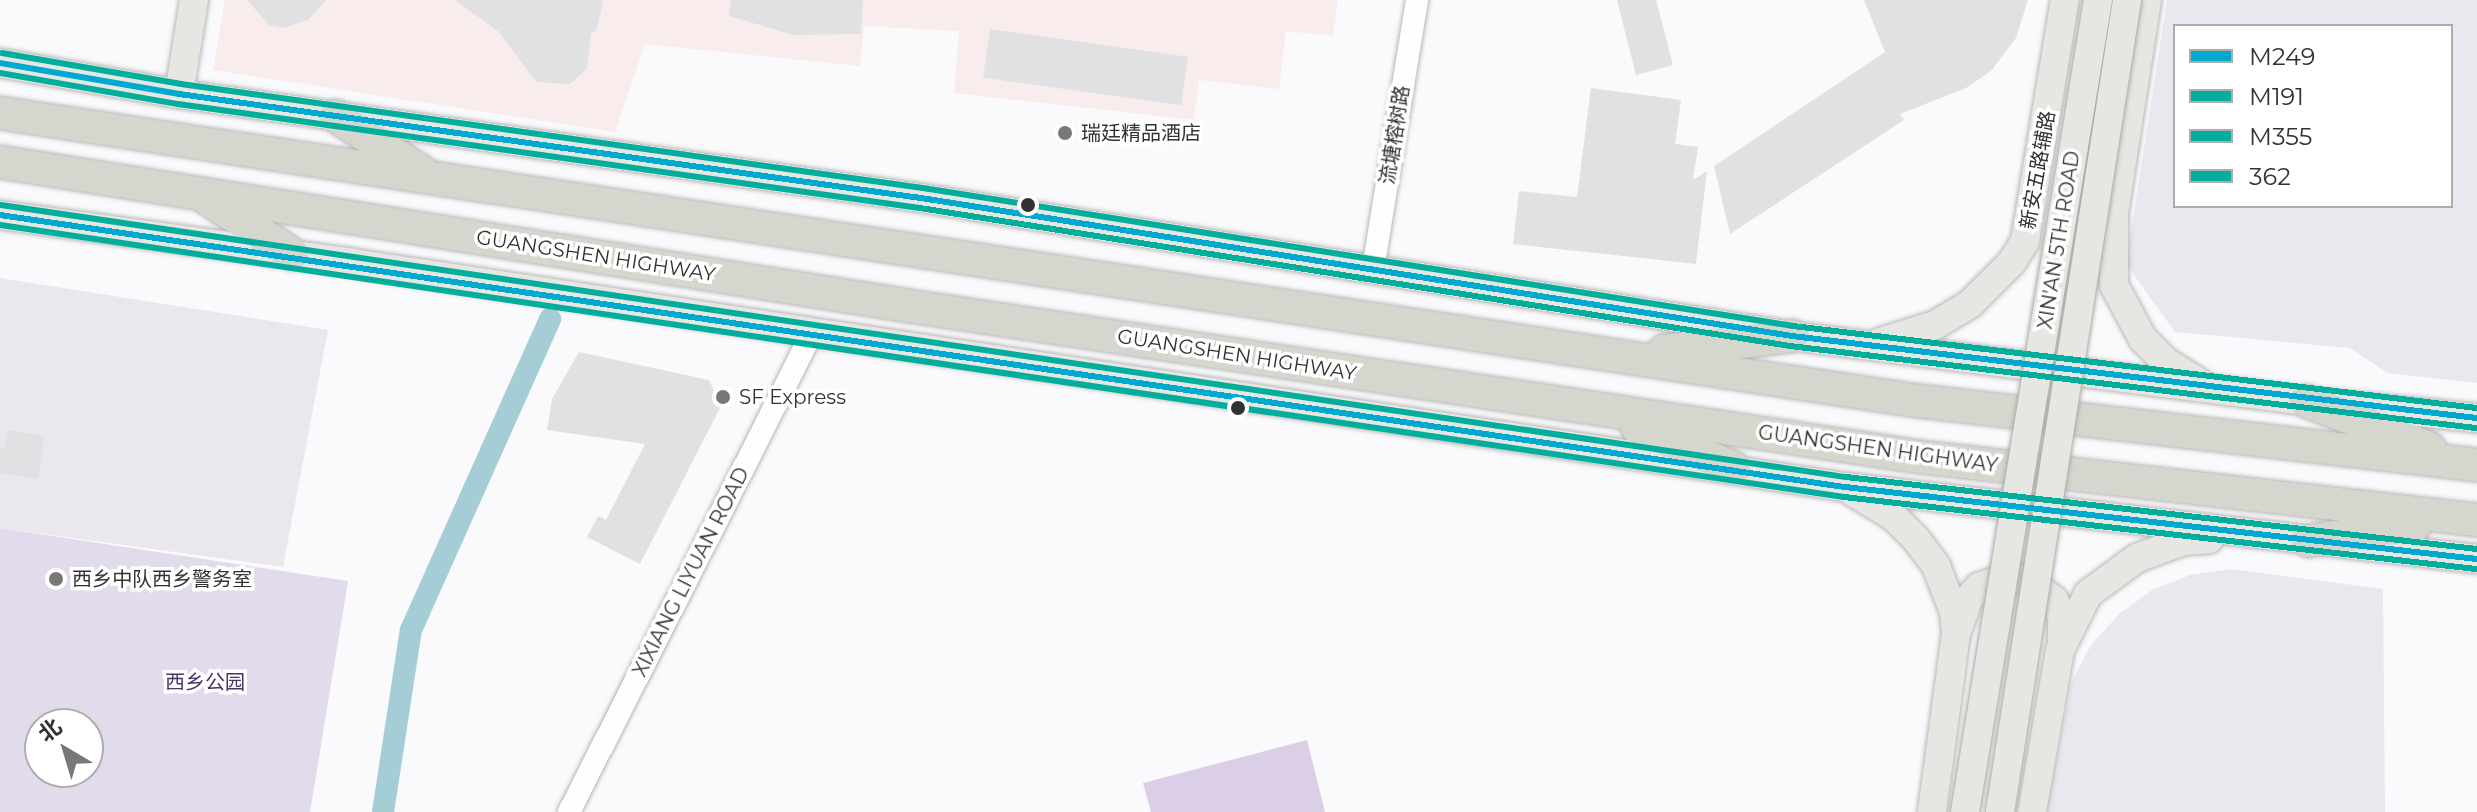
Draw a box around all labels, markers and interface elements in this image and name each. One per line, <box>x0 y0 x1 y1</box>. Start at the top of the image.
legend <box>2173 24 2453 208</box>
text: M249 <box>2249 42 2315 71</box>
text: M191 <box>2249 82 2304 111</box>
street label: 流塘榕树路 <box>1375 84 1415 186</box>
street label: 新安五路辅路 <box>2016 109 2060 231</box>
place label: 瑞廷精品酒店 <box>1081 121 1201 145</box>
text: M355 <box>2249 122 2312 151</box>
marker: 瑞廷精品酒店 <box>1056 124 1074 142</box>
street label: XIN'AN 5TH ROAD <box>2033 149 2085 331</box>
text: 362 <box>2249 162 2291 191</box>
unlabelled marker <box>1020 197 1036 213</box>
street label: GUANGSHEN HIGHWAY <box>475 225 717 287</box>
street label: GUANGSHEN HIGHWAY <box>1116 324 1358 386</box>
place label: SF Express <box>739 385 846 409</box>
marker: SF Express <box>714 388 732 406</box>
unlabelled marker <box>1230 400 1246 416</box>
street label: GUANGSHEN HIGHWAY <box>1757 420 1999 478</box>
street label: XIXIANG LIYUAN ROAD <box>628 463 754 681</box>
place label: 西乡中队西乡警务室 <box>72 567 252 591</box>
marker: 西乡中队西乡警务室 <box>47 570 65 588</box>
park label: 西乡公园 <box>165 670 245 694</box>
north arrow <box>24 708 104 788</box>
text: 北 <box>33 713 67 748</box>

